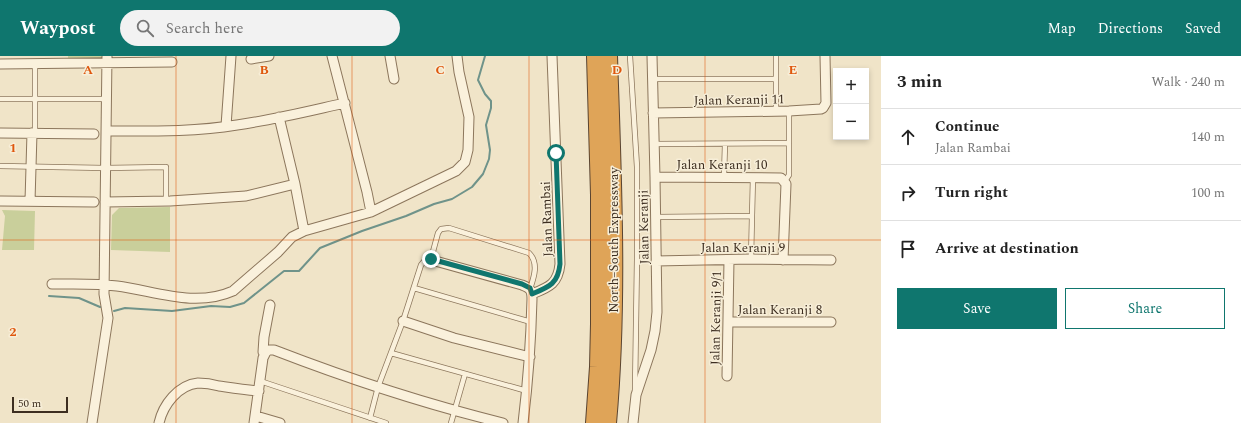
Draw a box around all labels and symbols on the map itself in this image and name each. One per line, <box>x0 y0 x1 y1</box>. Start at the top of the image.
text: A <box>83 60 93 80</box>
text: B <box>259 60 269 80</box>
text: C <box>435 60 445 80</box>
text: D <box>612 60 622 80</box>
text: E <box>789 60 798 80</box>
street label: Jalan Keranji 11 <box>693 89 785 111</box>
text: 1 <box>9 138 17 158</box>
route start <box>547 144 565 162</box>
street label: Jalan Keranji 10 <box>677 155 768 175</box>
street label: North–South Expressway <box>604 167 624 313</box>
street label: Jalan Rambai <box>536 181 558 257</box>
street label: Jalan Keranji <box>633 189 655 264</box>
street label: Jalan Keranji 9 <box>701 238 786 258</box>
route end <box>422 250 440 268</box>
street label: Jalan Keranji 9/1 <box>705 271 727 365</box>
street label: Jalan Keranji 8 <box>738 300 822 320</box>
text: 2 <box>9 322 17 342</box>
scale bar <box>12 395 68 414</box>

